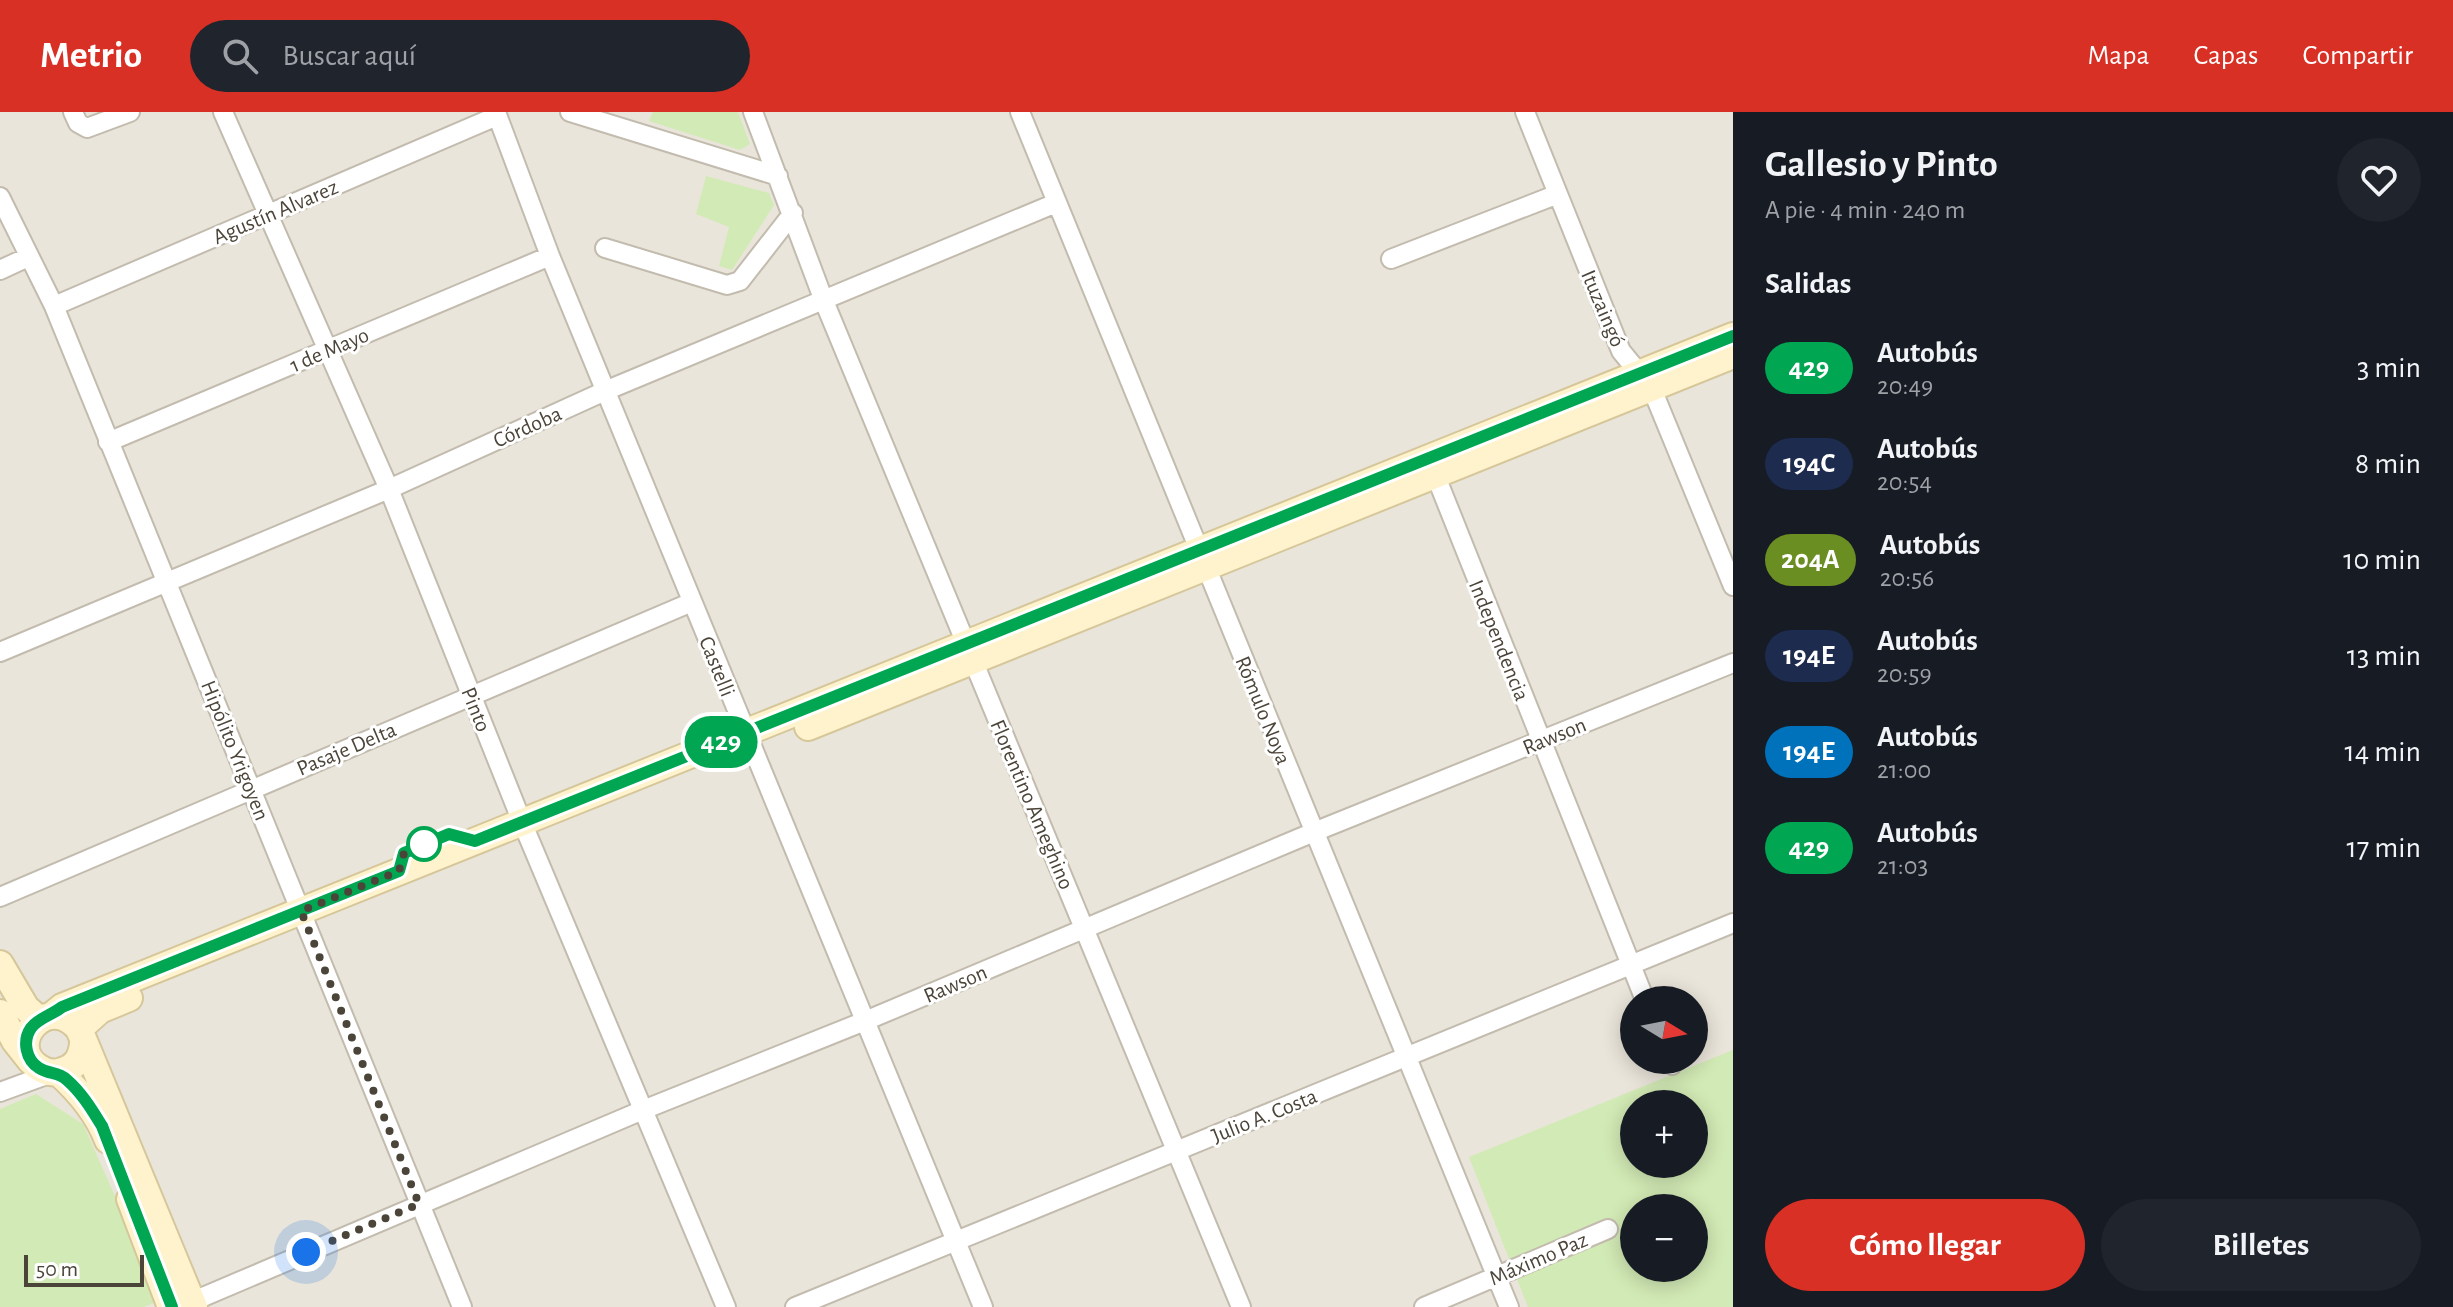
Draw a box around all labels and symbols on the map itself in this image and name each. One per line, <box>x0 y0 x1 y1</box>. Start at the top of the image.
street label: Agustín Alvarez <box>210 176 341 248</box>
street label: Ituzaingó <box>1577 267 1629 350</box>
street label: 1 de Mayo <box>287 324 372 376</box>
street label: Córdoba <box>490 402 565 452</box>
street label: Independencia <box>1465 577 1533 704</box>
street label: Castelli <box>695 633 739 700</box>
street label: Rómulo Noya <box>1231 653 1295 768</box>
street label: Hipólito Yrigoyen <box>197 677 273 823</box>
street label: Pinto <box>457 684 495 735</box>
street label: Rawson <box>1519 713 1589 759</box>
line badge: 429 <box>675 716 767 768</box>
street label: Florentino Ameghino <box>986 716 1078 892</box>
street label: Pasaje Delta <box>293 718 399 780</box>
unlabelled marker <box>407 827 441 861</box>
street label: Rawson <box>920 961 990 1007</box>
north arrow <box>1620 986 1708 1074</box>
street label: Julio A. Costa <box>1209 1085 1320 1147</box>
street label: Máximo Paz <box>1486 1228 1591 1289</box>
your location <box>286 1232 326 1272</box>
scale bar <box>24 1251 144 1287</box>

